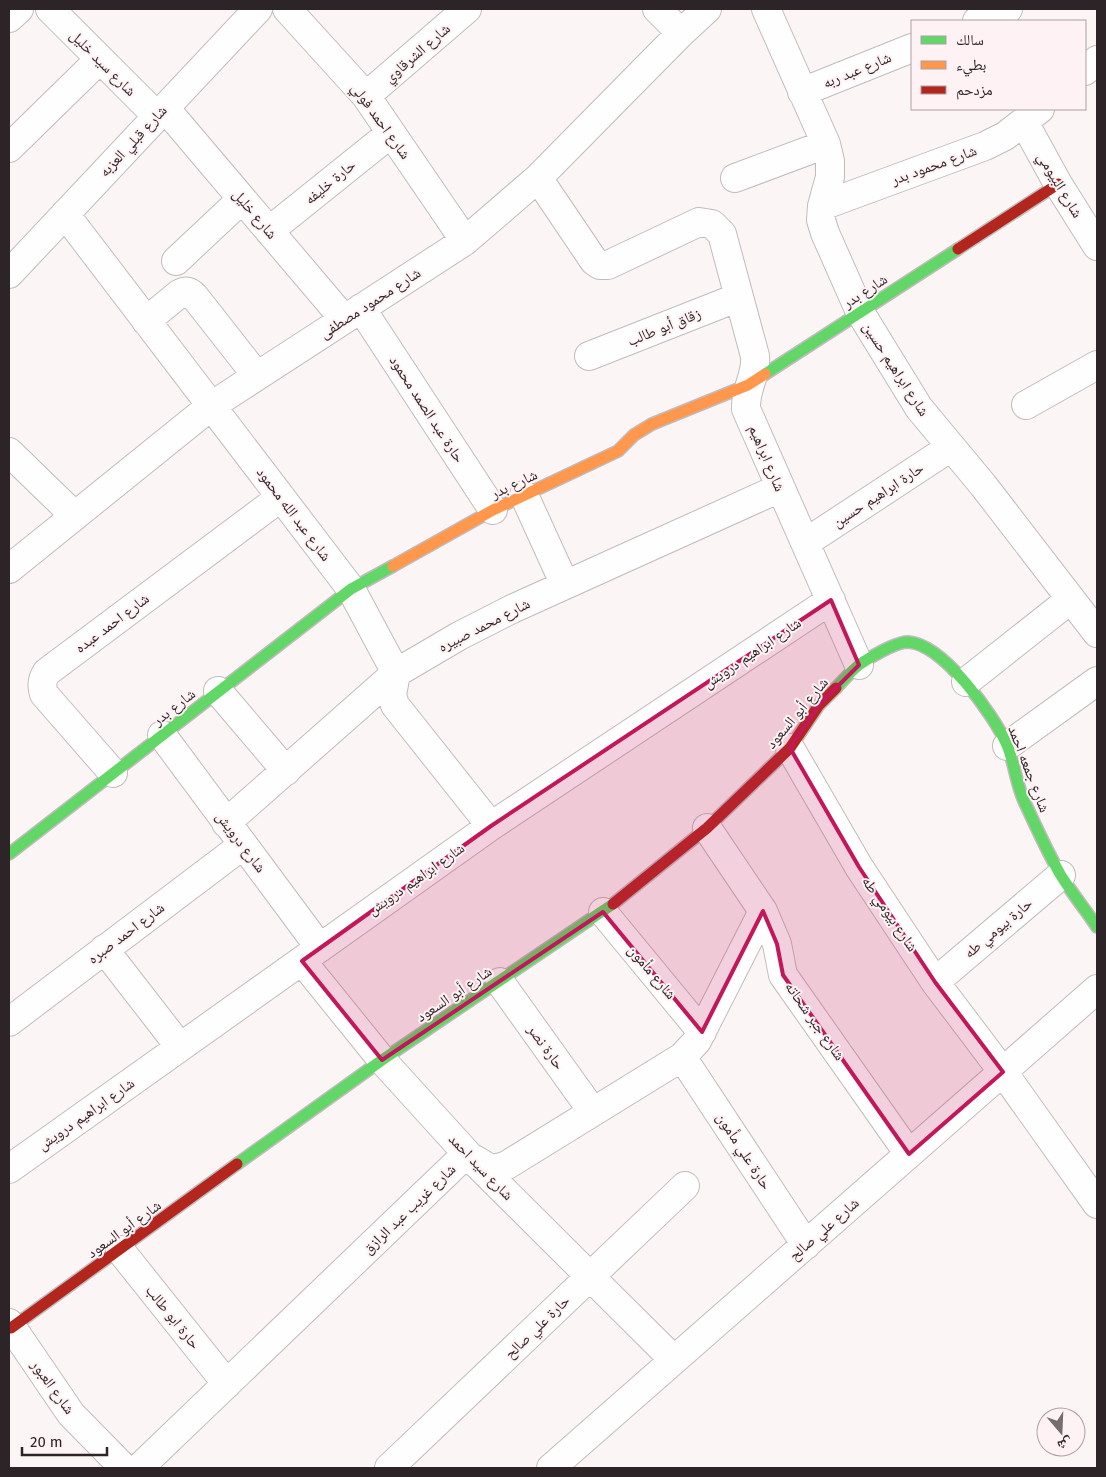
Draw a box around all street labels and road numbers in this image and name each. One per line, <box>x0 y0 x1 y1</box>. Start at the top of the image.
street label: شارع الشرقاوي <box>380 19 456 89</box>
street label: شارع سيد خليل <box>65 26 140 101</box>
street label: شارع عبد ربه <box>820 48 894 93</box>
street label: شارع احمد فولي <box>345 79 415 164</box>
street label: شارع قبلي العزبه <box>95 101 173 182</box>
street label: شارع محمود بدر <box>888 141 980 190</box>
street label: شارع البيومي <box>1031 149 1087 223</box>
street label: حارة خليفه <box>301 156 359 208</box>
street label: شارع خليل <box>228 185 281 243</box>
street label: شارع محمود مصطفى <box>316 264 425 343</box>
street label: شارع بدر <box>838 270 891 313</box>
street label: زقاق أبو طالب <box>625 304 704 351</box>
street label: شارع ابراهيم حسين <box>858 319 933 420</box>
street label: حارة عبد الصمد محمود <box>386 352 469 466</box>
street label: شارع ابراهيم <box>744 422 789 495</box>
street label: حارة ابراهيم حسين <box>829 459 928 532</box>
street label: شارع عبد الله محمود <box>252 463 335 565</box>
street label: شارع بدر <box>487 465 541 504</box>
street label: شارع احمد عبده <box>71 589 153 657</box>
street label: شارع محمد صبيره <box>435 594 533 657</box>
street label: شارع ابراهيم درويش <box>700 614 805 693</box>
street label: شارع أبو السعود <box>762 674 833 753</box>
street label: شارع بدر <box>148 685 200 731</box>
street label: شارع جمعه احمد <box>1003 723 1054 815</box>
street label: شارع درويش <box>211 808 270 877</box>
street label: شارع ابراهيم درويش <box>364 839 469 920</box>
street label: شارع بيومي طه <box>856 873 922 957</box>
street label: حارة بيومي طه <box>960 894 1038 964</box>
street label: شارع احمد صبره <box>84 898 169 968</box>
street label: شارع مأمون <box>623 941 680 1004</box>
street label: شارع أبو السعود <box>413 962 496 1027</box>
street label: شارع جبر شحاته <box>780 978 849 1065</box>
street label: حارة نصر <box>523 1020 569 1073</box>
street label: شارع ابراهيم درويش <box>34 1074 139 1155</box>
street label: حارة علي مأمون <box>710 1109 776 1195</box>
street label: شارع سيد احمد <box>444 1130 517 1205</box>
street label: شارع غريب عبد الرازق <box>359 1160 460 1259</box>
street label: شارع علي صالح <box>785 1194 865 1266</box>
street label: شارع أبو السعود <box>83 1196 165 1263</box>
street label: حارة ابو طالب <box>142 1281 205 1353</box>
street label: حارة علي صالح <box>501 1291 576 1365</box>
street label: شارع العبور <box>26 1356 79 1418</box>

